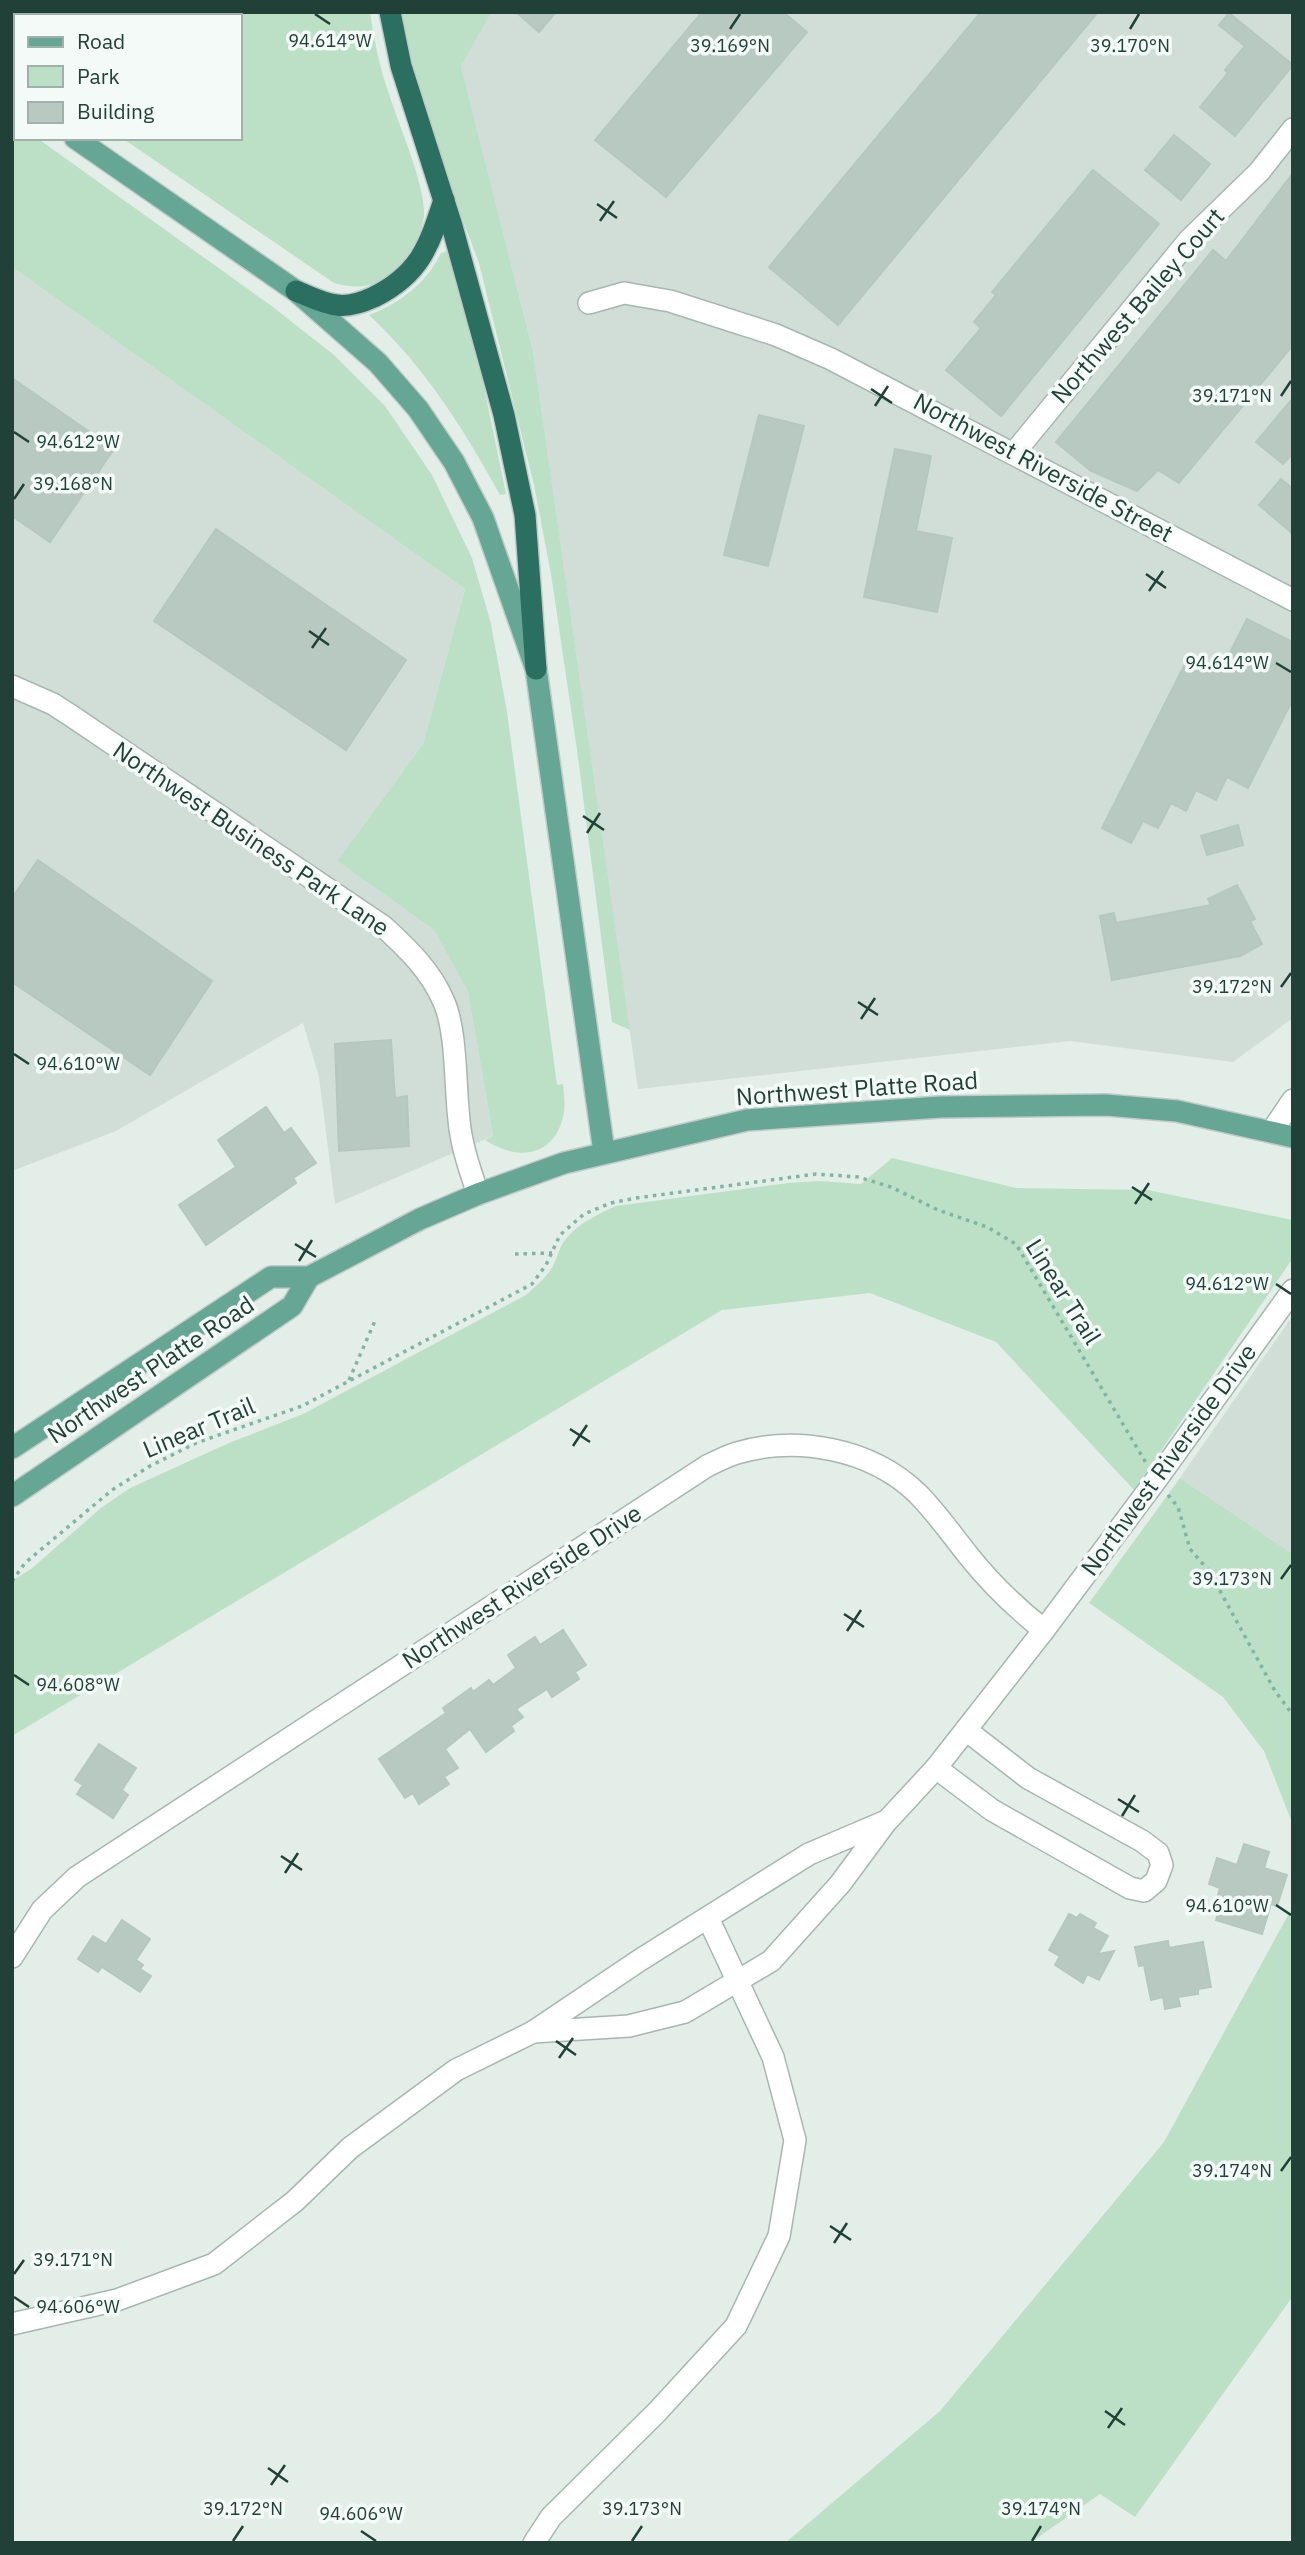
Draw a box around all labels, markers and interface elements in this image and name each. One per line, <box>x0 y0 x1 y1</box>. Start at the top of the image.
legend <box>14 14 242 140</box>
text: Road <box>77 27 125 55</box>
text: 94.614°W <box>288 29 372 52</box>
text: 39.169°N <box>690 34 770 57</box>
text: 39.170°N <box>1090 34 1170 57</box>
text: Park <box>77 62 120 90</box>
text: Building <box>77 97 154 125</box>
street label: Northwest Bailey Court <box>1043 201 1231 410</box>
text: 39.171°N <box>1192 384 1272 407</box>
street label: Northwest Riverside Street <box>908 385 1179 549</box>
text: 94.612°W <box>36 430 120 453</box>
text: 39.168°N <box>33 472 113 495</box>
text: 94.614°W <box>1185 651 1269 674</box>
street label: Northwest Business Park Lane <box>107 734 396 943</box>
text: 39.172°N <box>1192 975 1272 998</box>
text: 94.610°W <box>36 1052 120 1075</box>
street label: Northwest Platte Road <box>735 1064 979 1112</box>
street label: Linear Trail <box>1019 1233 1109 1350</box>
text: 94.612°W <box>1185 1272 1269 1295</box>
street label: Northwest Platte Road <box>41 1288 260 1450</box>
street label: Northwest Riverside Drive <box>1073 1337 1263 1582</box>
street label: Linear Trail <box>138 1389 260 1465</box>
street label: Northwest Riverside Drive <box>396 1497 647 1676</box>
text: 39.173°N <box>1192 1567 1272 1590</box>
text: 94.608°W <box>36 1673 120 1696</box>
text: 94.610°W <box>1185 1894 1269 1917</box>
text: 39.174°N <box>1192 2159 1272 2182</box>
text: 39.171°N <box>33 2248 113 2271</box>
text: 94.606°W <box>36 2295 120 2318</box>
text: 39.172°N <box>203 2497 283 2520</box>
text: 39.173°N <box>602 2497 682 2520</box>
text: 39.174°N <box>1001 2497 1081 2520</box>
text: 94.606°W <box>319 2502 403 2525</box>

